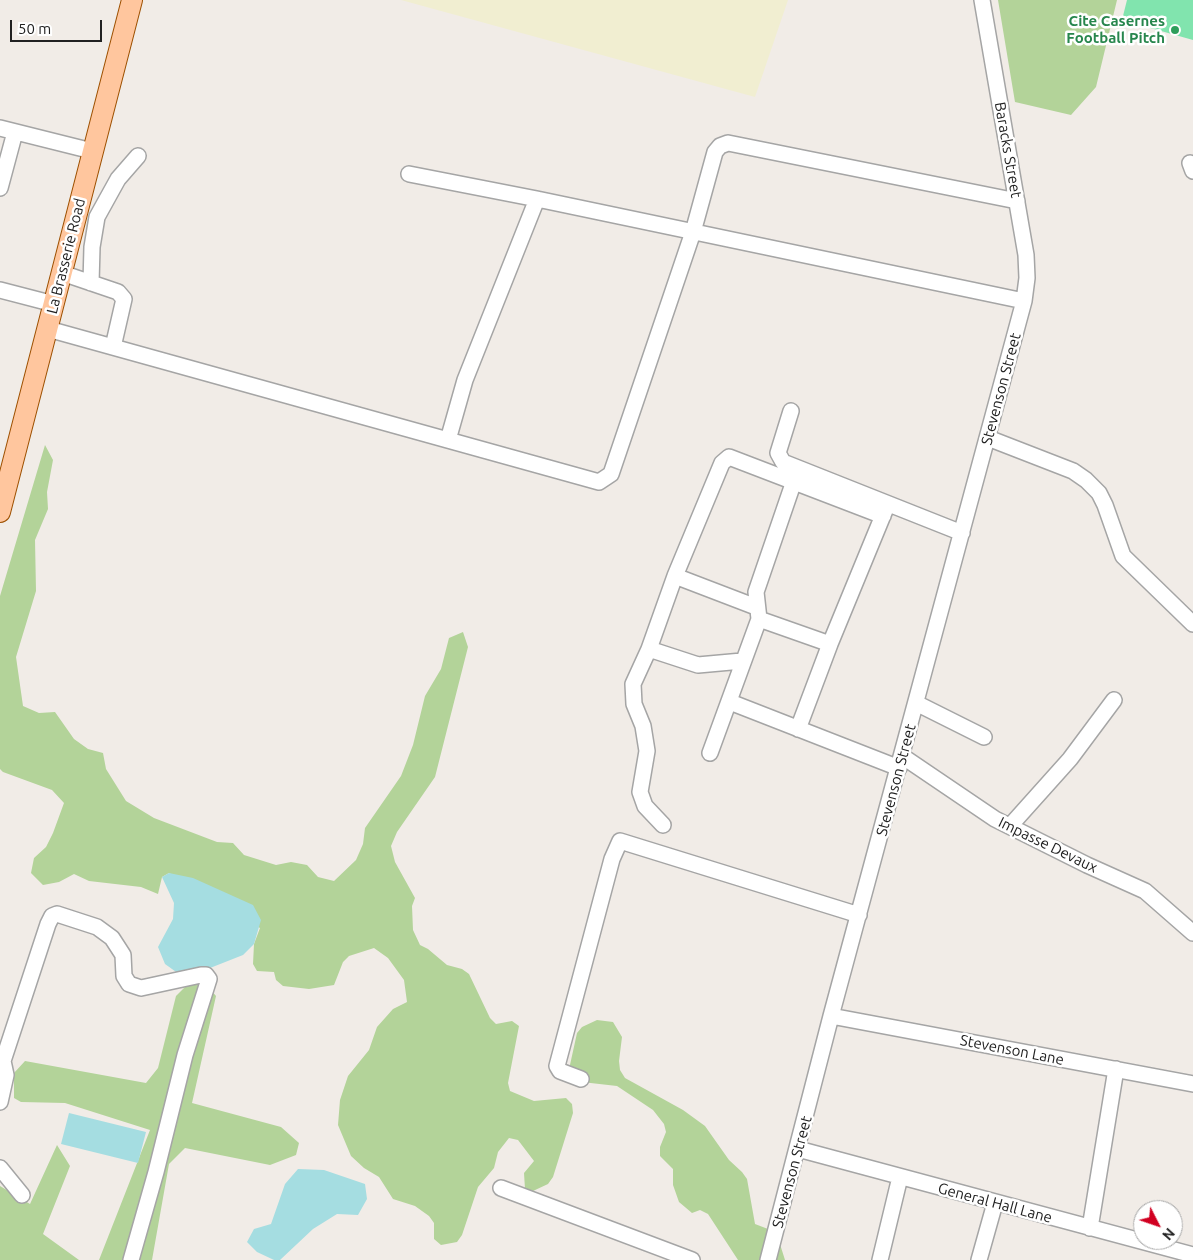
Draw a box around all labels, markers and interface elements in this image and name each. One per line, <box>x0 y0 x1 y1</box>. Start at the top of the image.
scale bar <box>12 10 105 42</box>
place label: Cite Casernes Football Pitch <box>1066 12 1165 47</box>
text: 50 m <box>18 20 51 37</box>
marker: Cite Casernes Football Pitch <box>1169 24 1181 36</box>
street label: Baracks Street <box>991 101 1025 199</box>
street label: La Brasserie Road <box>43 196 89 316</box>
street label: Stevenson Street <box>977 331 1025 447</box>
street label: Stevenson Street <box>872 722 920 838</box>
street label: Impasse Devaux <box>996 813 1100 877</box>
street label: Stevenson Lane <box>958 1031 1066 1069</box>
street label: Stevenson Street <box>768 1114 816 1230</box>
street label: General Hall Lane <box>936 1179 1054 1227</box>
north arrow <box>1133 1200 1183 1250</box>
text: N <box>1159 1225 1178 1243</box>

